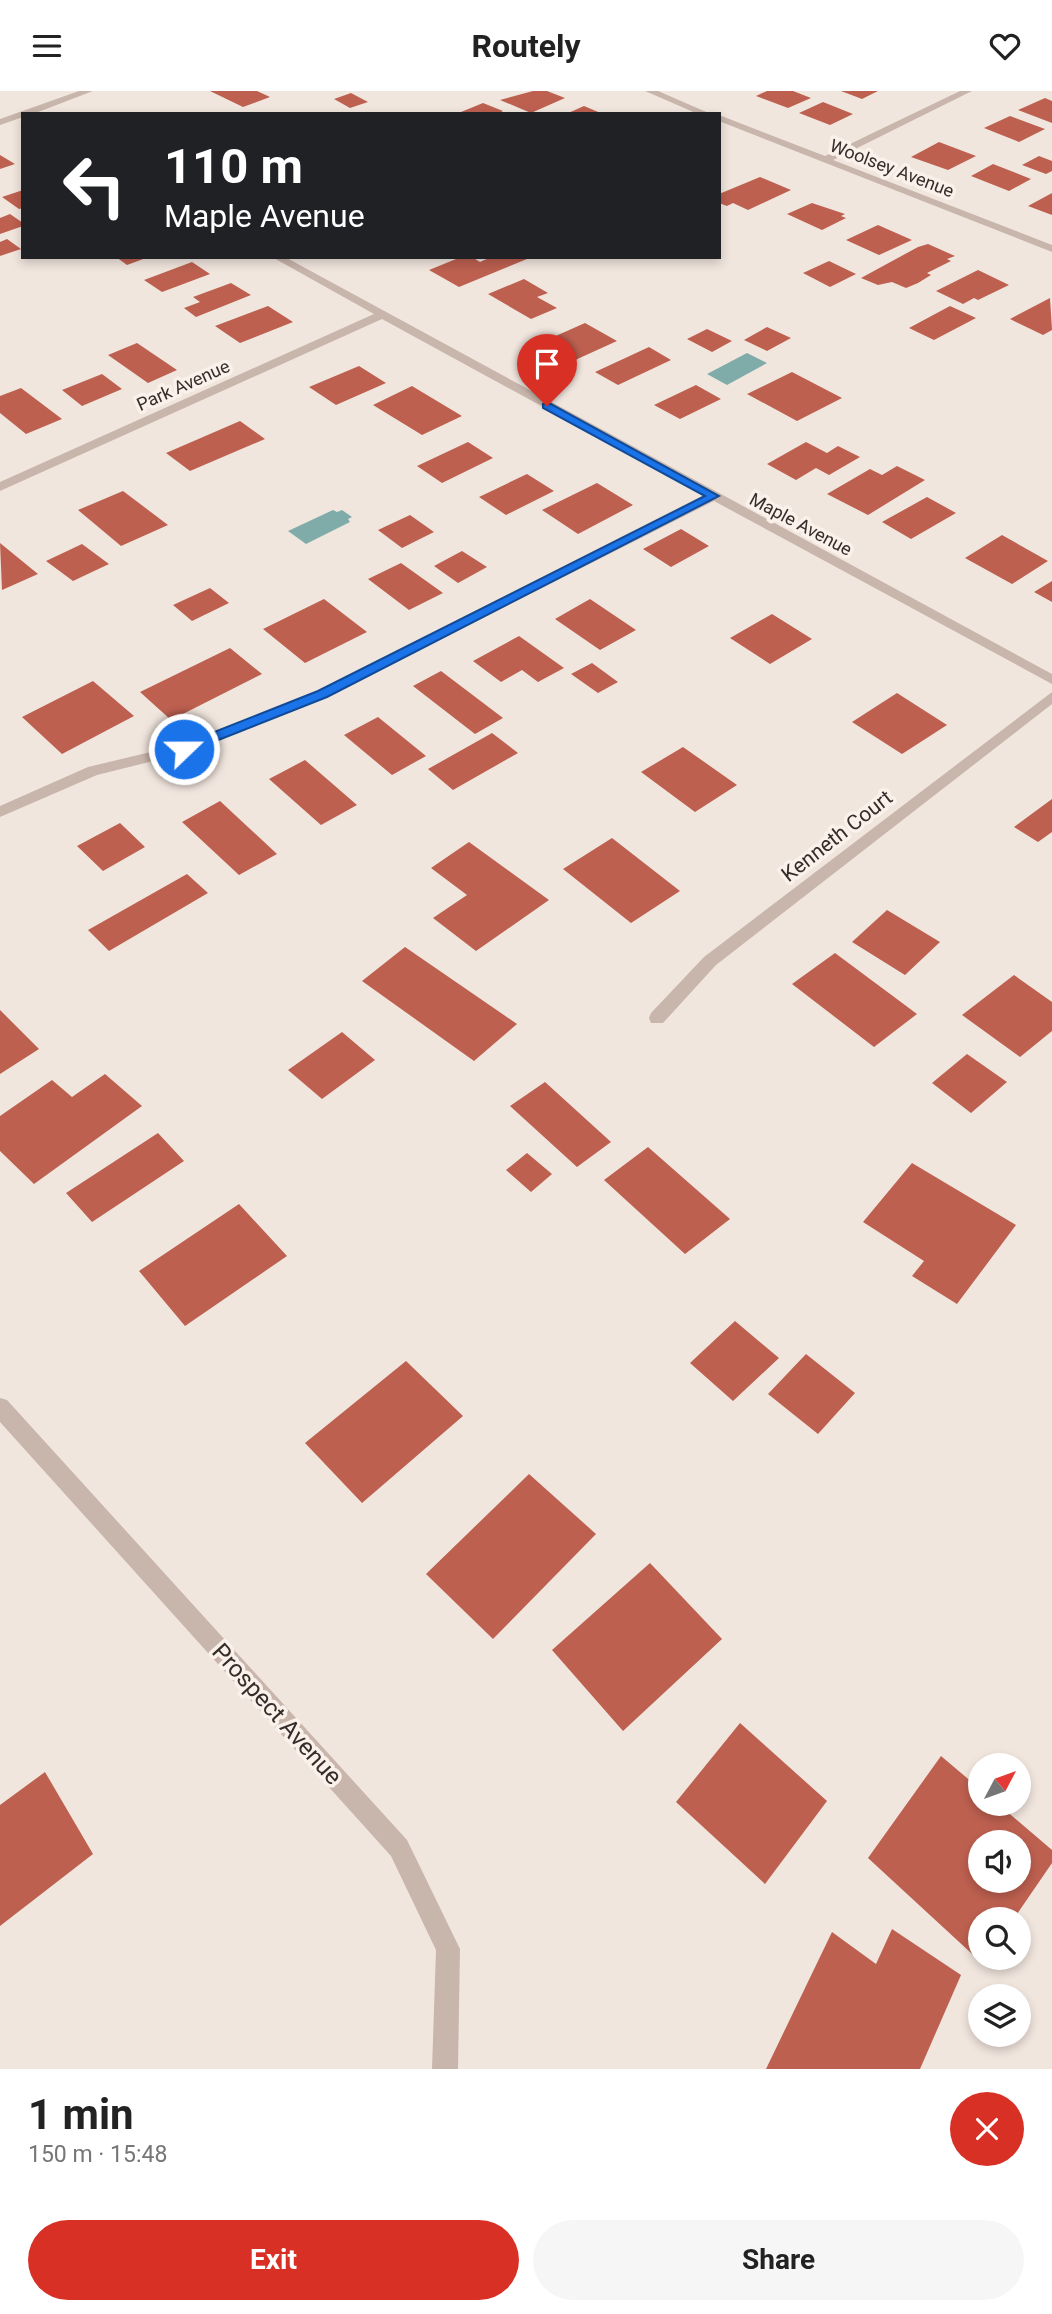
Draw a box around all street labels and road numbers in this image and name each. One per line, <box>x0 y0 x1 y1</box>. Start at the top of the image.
street label: Woolsey Avenue <box>827 135 957 201</box>
street label: Park Avenue <box>133 355 233 415</box>
street label: Maple Avenue <box>746 488 856 560</box>
street label: Kenneth Court <box>777 785 897 887</box>
street label: Prospect Avenue <box>206 1638 348 1790</box>

